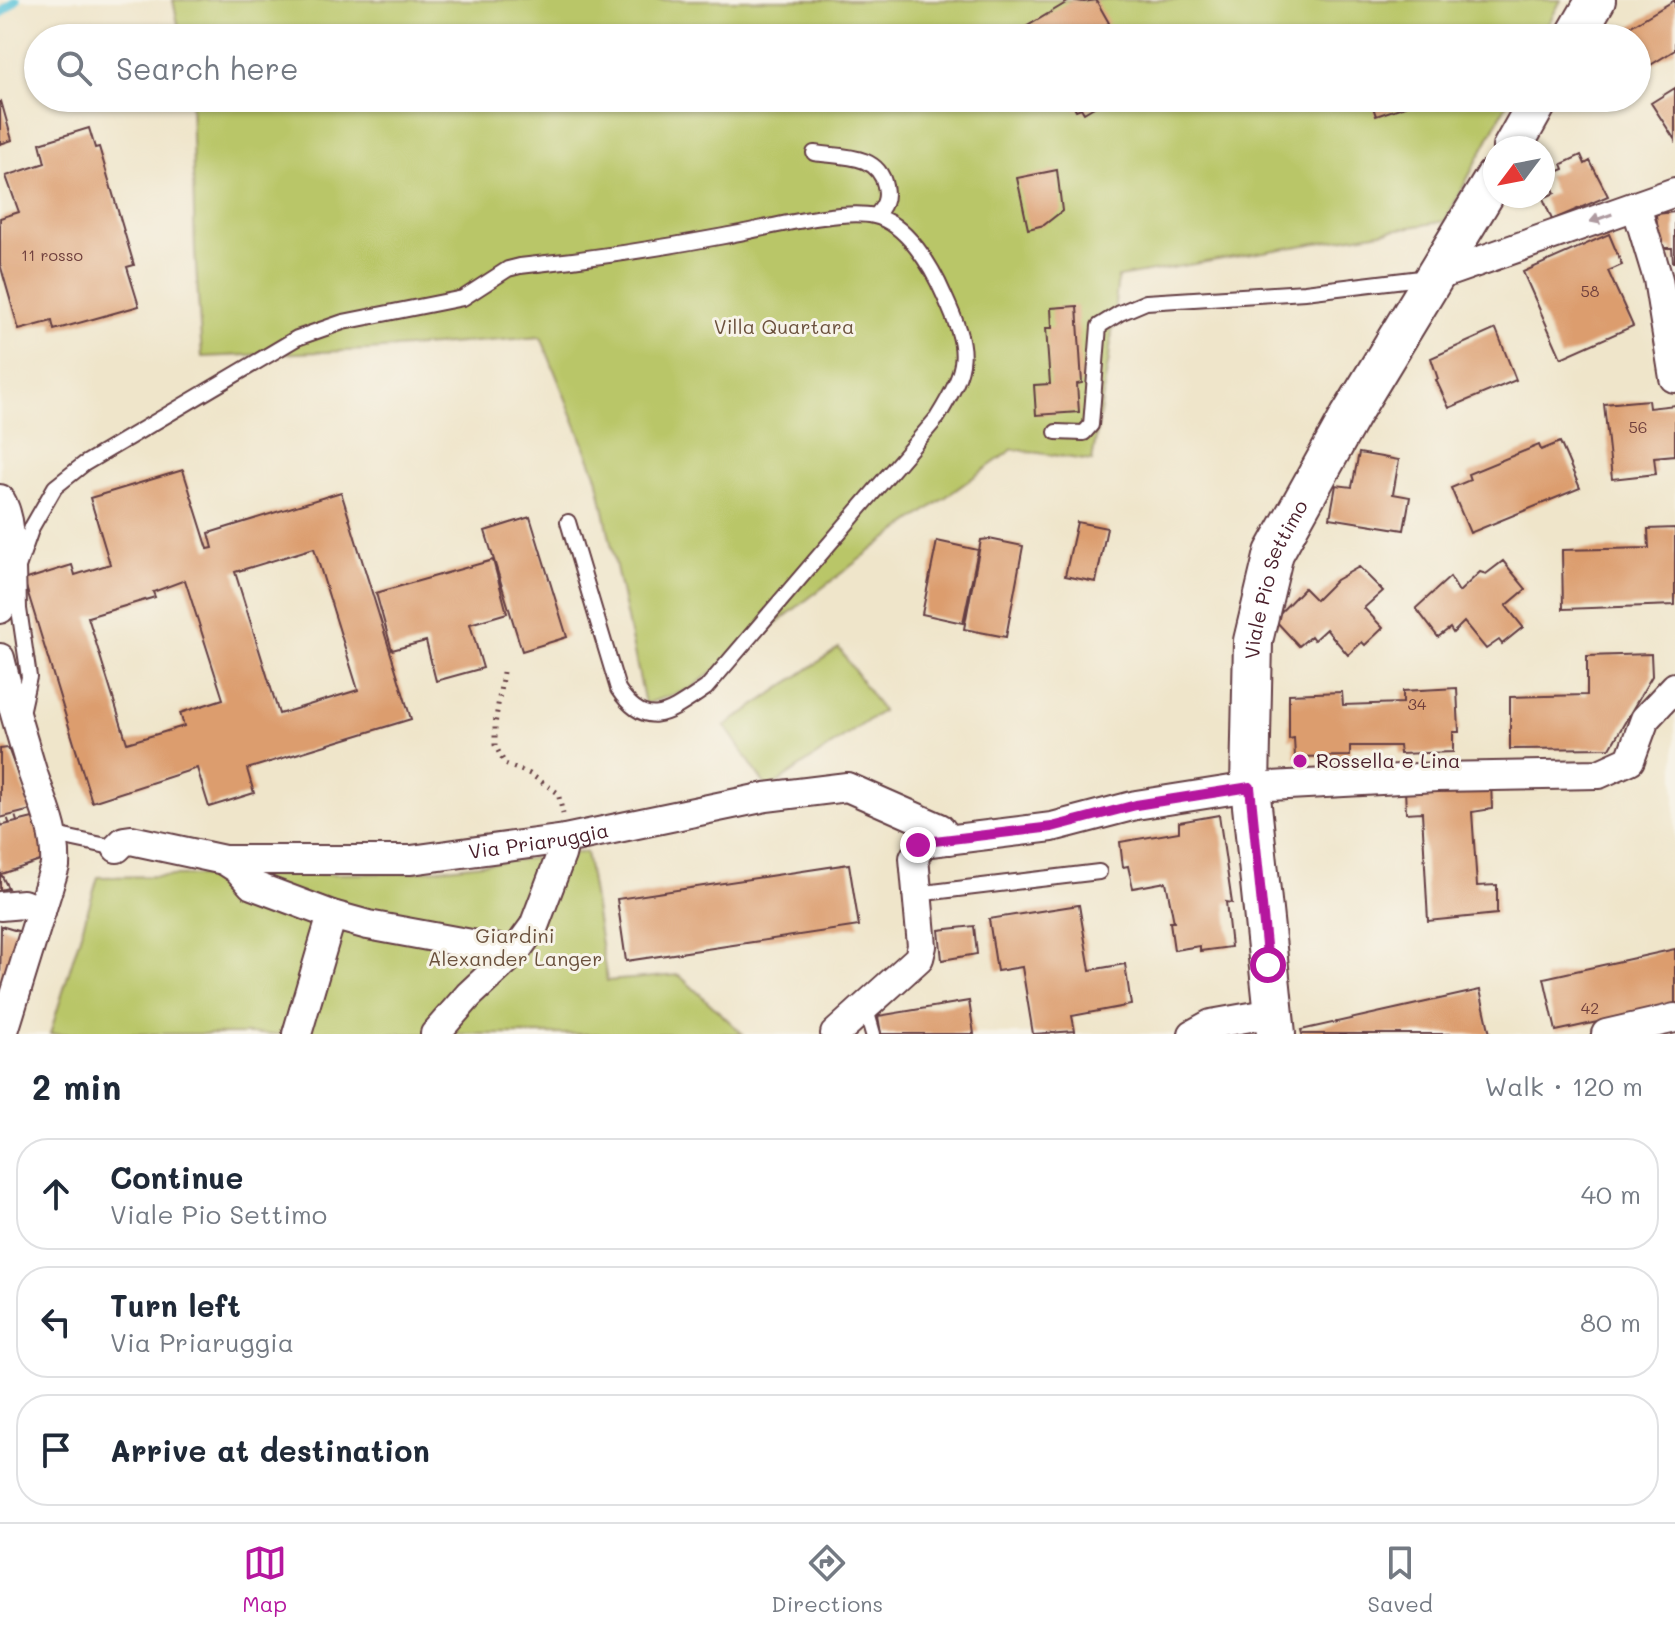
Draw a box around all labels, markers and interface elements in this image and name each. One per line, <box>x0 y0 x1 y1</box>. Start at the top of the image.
search box <box>24 24 1651 112</box>
icon: search <box>52 46 96 90</box>
text: Search here <box>116 48 299 88</box>
north arrow <box>1483 136 1555 208</box>
one-way arrow <box>1589 213 1613 225</box>
house number: 11 rosso <box>21 244 83 265</box>
house number: 58 <box>1580 280 1600 301</box>
park label: Villa Quartara <box>714 313 854 339</box>
house number: 56 <box>1629 416 1648 437</box>
street label: Viale Pio Settimo <box>1239 495 1313 659</box>
house number: 34 <box>1408 693 1427 714</box>
place label: Rossella e Lina <box>1316 747 1460 773</box>
marker: Rossella e Lina <box>1291 752 1309 770</box>
street label: Via Priaruggia <box>467 816 611 864</box>
route end <box>900 827 936 863</box>
park label: Giardini Alexander Langer <box>428 922 602 971</box>
route start <box>1250 947 1286 983</box>
house number: 42 <box>1581 997 1599 1018</box>
text: 2 min <box>32 1064 121 1109</box>
text: Walk · 120 m <box>1484 1069 1643 1103</box>
text: Continue <box>110 1157 243 1197</box>
icon: ahead <box>34 1172 78 1216</box>
text: 40 m <box>1581 1177 1641 1211</box>
text: Viale Pio Settimo <box>110 1197 327 1231</box>
text: Turn left <box>110 1285 241 1325</box>
icon: left <box>34 1300 78 1344</box>
text: 80 m <box>1580 1305 1641 1339</box>
text: Via Priaruggia <box>110 1325 294 1359</box>
icon: arrive <box>34 1428 78 1472</box>
text: Arrive at destination <box>110 1430 430 1470</box>
tab: Map <box>242 1541 287 1618</box>
tab: Directions <box>771 1541 883 1618</box>
tab: Saved <box>1368 1541 1433 1618</box>

